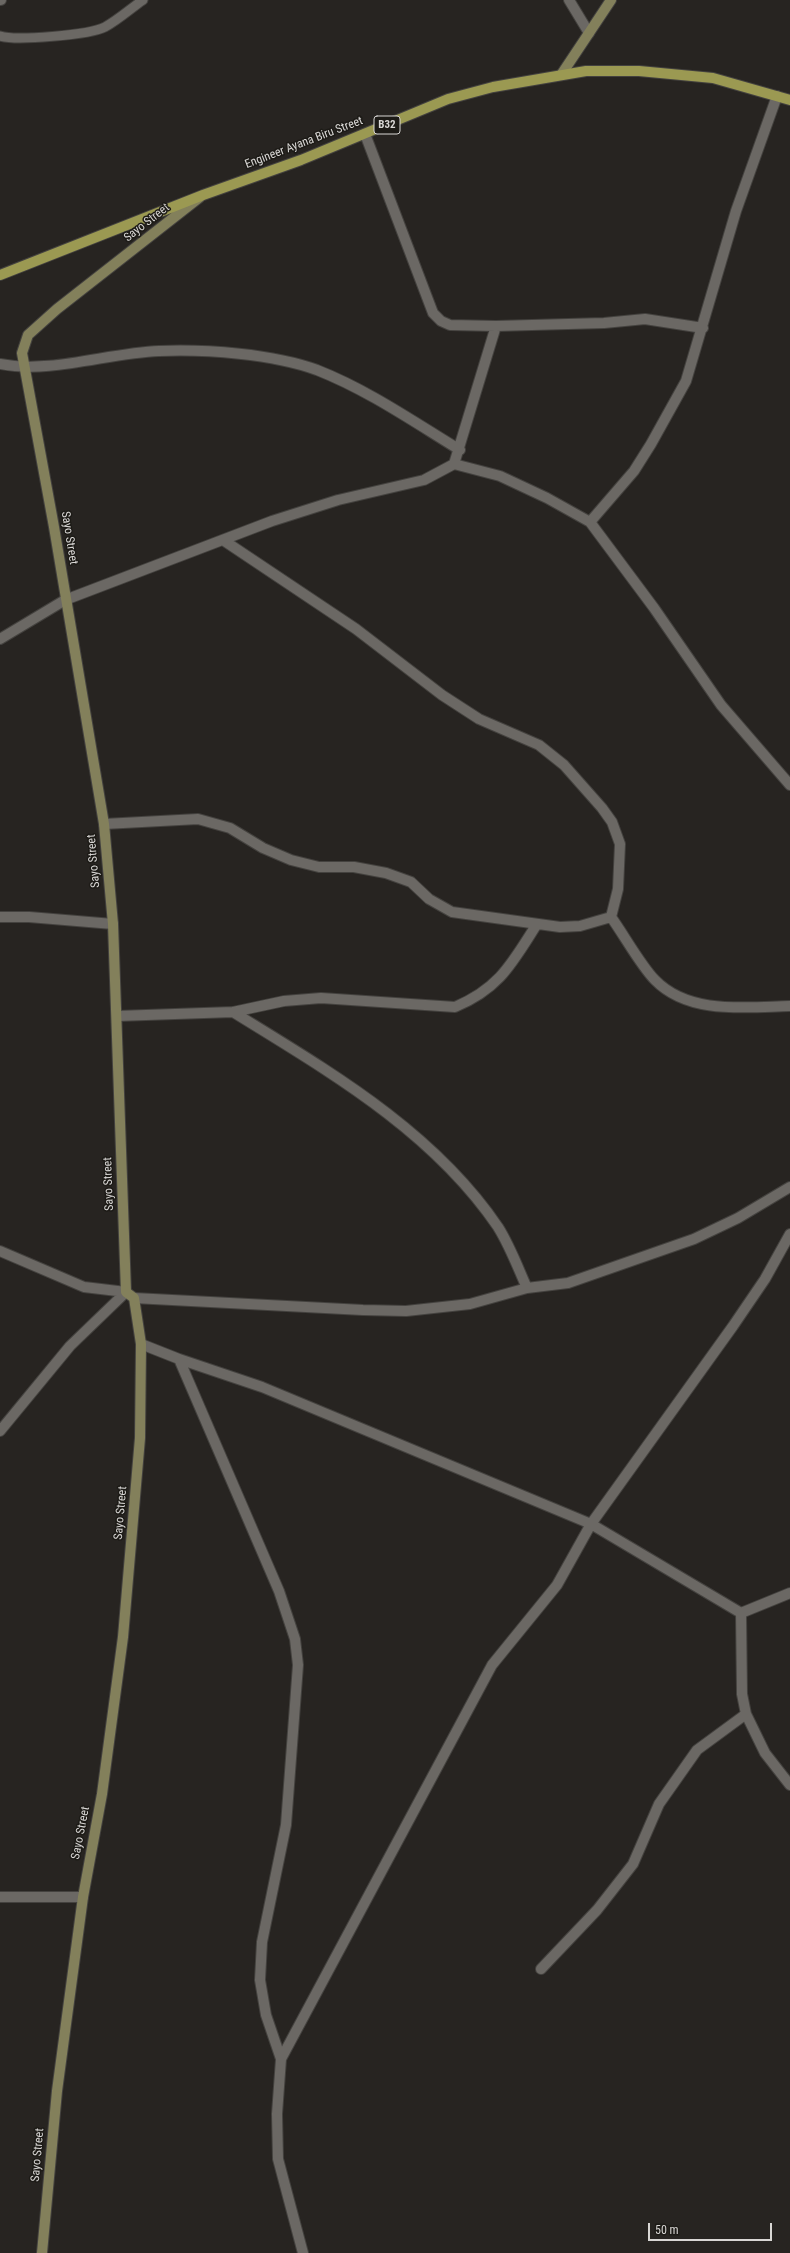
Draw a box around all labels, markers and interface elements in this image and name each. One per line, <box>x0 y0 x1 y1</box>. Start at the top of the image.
street label: Engineer Ayana Biru Street <box>243 114 365 172</box>
road number: B32 <box>374 116 400 134</box>
street label: Sayo Street <box>121 201 173 245</box>
street label: Sayo Street <box>58 510 80 566</box>
street label: Sayo Street <box>84 834 104 888</box>
street label: Sayo Street <box>101 1157 117 1211</box>
street label: Sayo Street <box>111 1486 131 1540</box>
street label: Sayo Street <box>69 1805 93 1861</box>
street label: Sayo Street <box>28 2128 48 2182</box>
scale bar <box>650 2215 774 2241</box>
text: 50 m <box>655 2223 679 2237</box>

